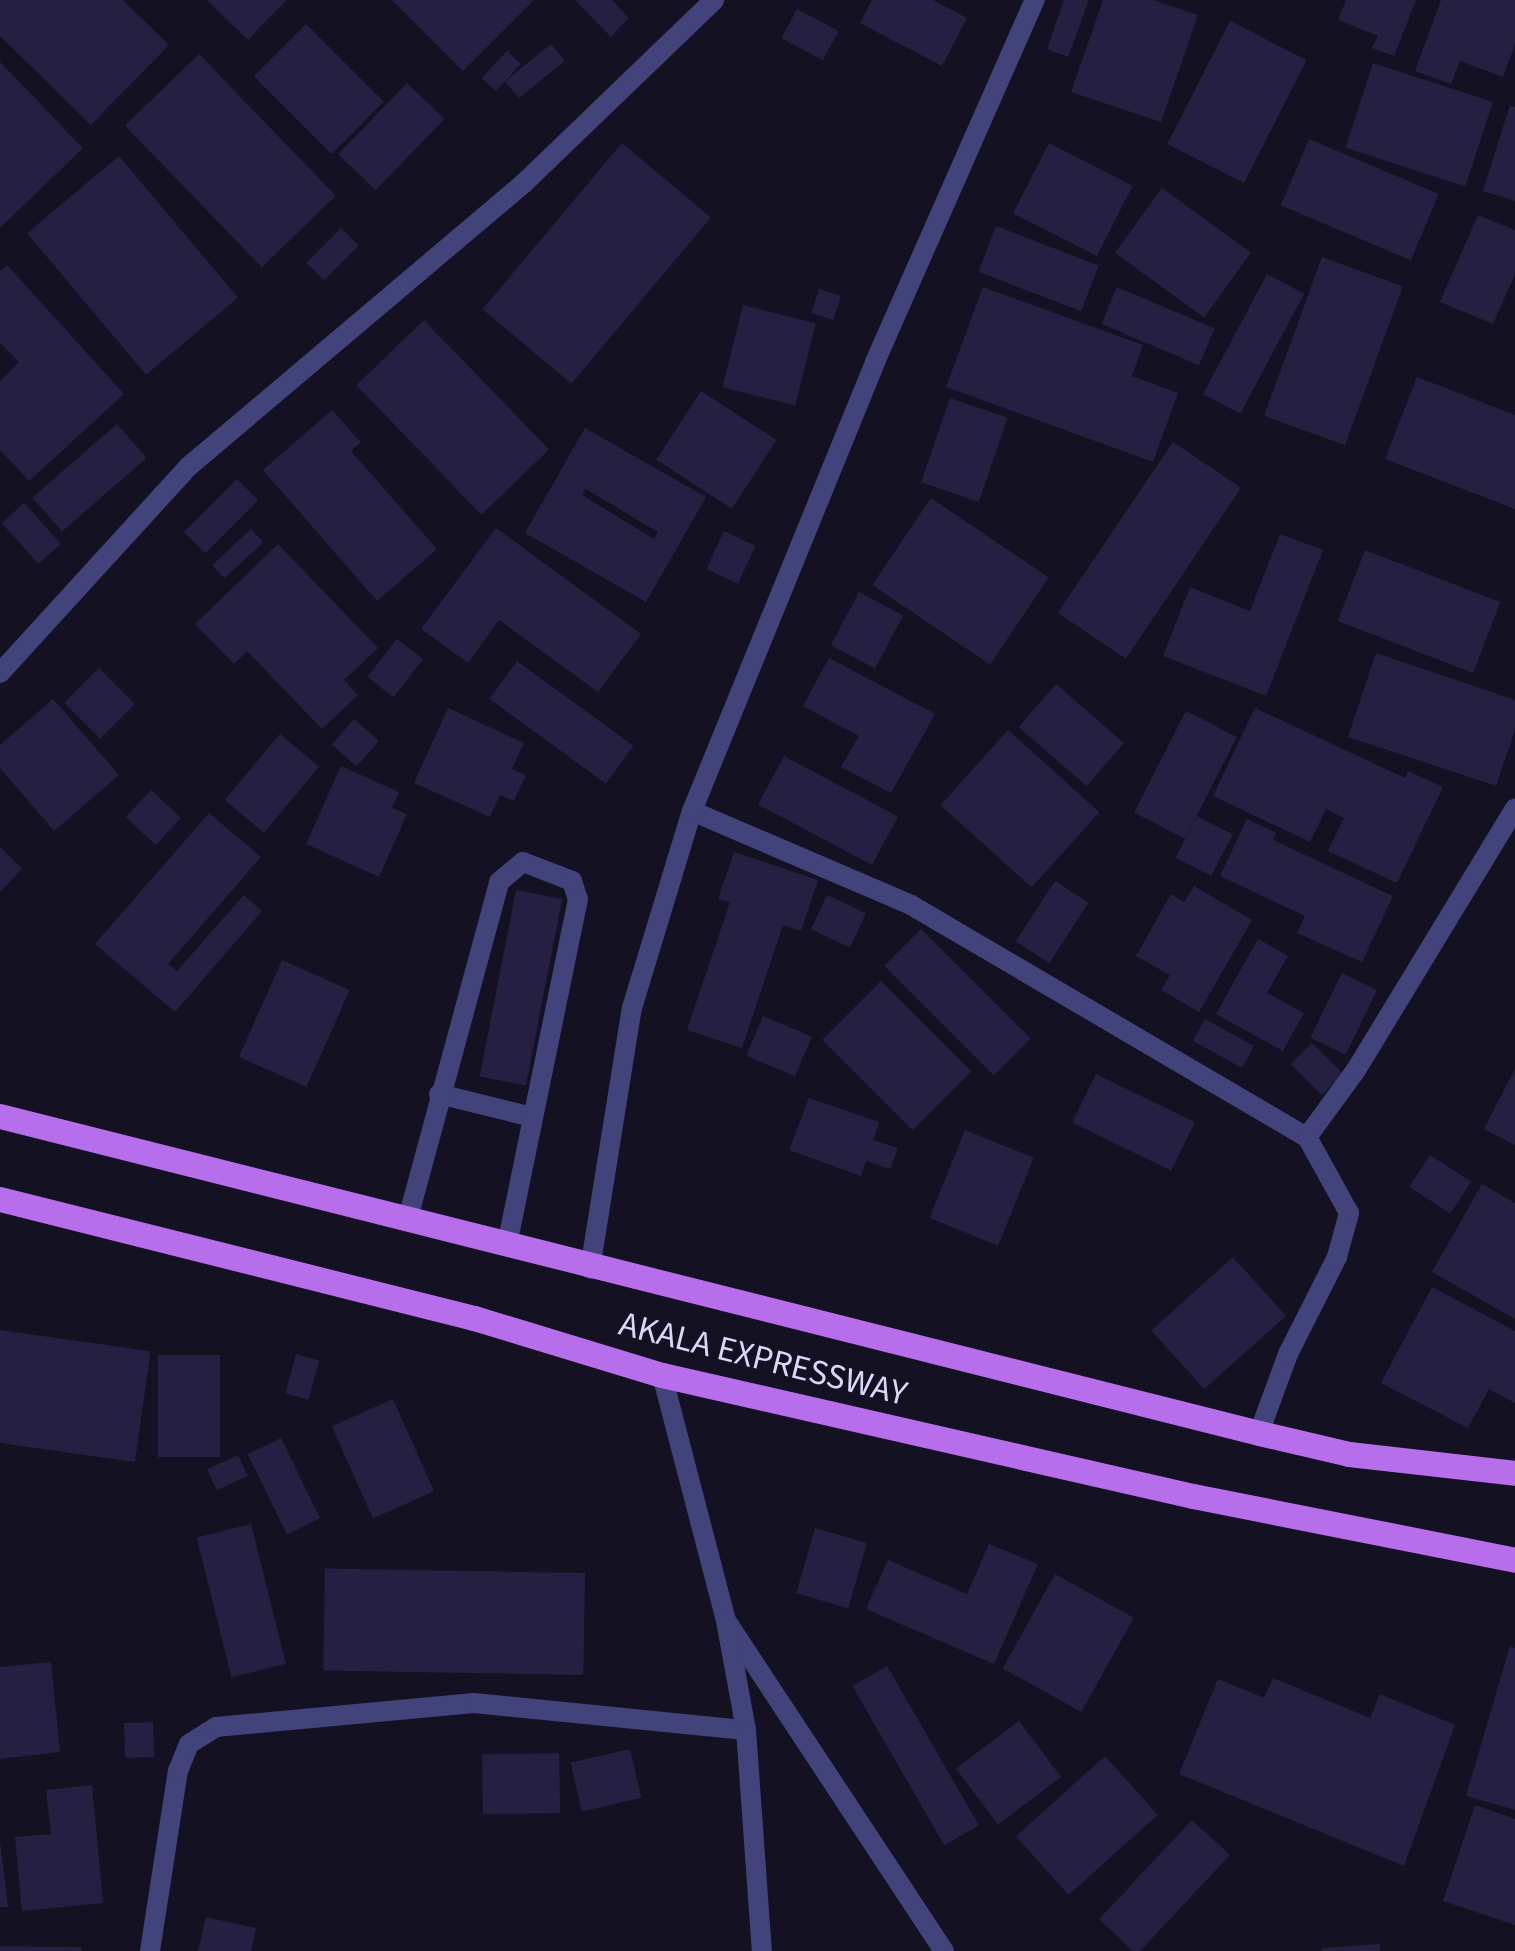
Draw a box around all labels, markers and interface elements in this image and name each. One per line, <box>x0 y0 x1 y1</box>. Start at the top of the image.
street label: AKALA EXPRESSWAY <box>615 1303 911 1415</box>

